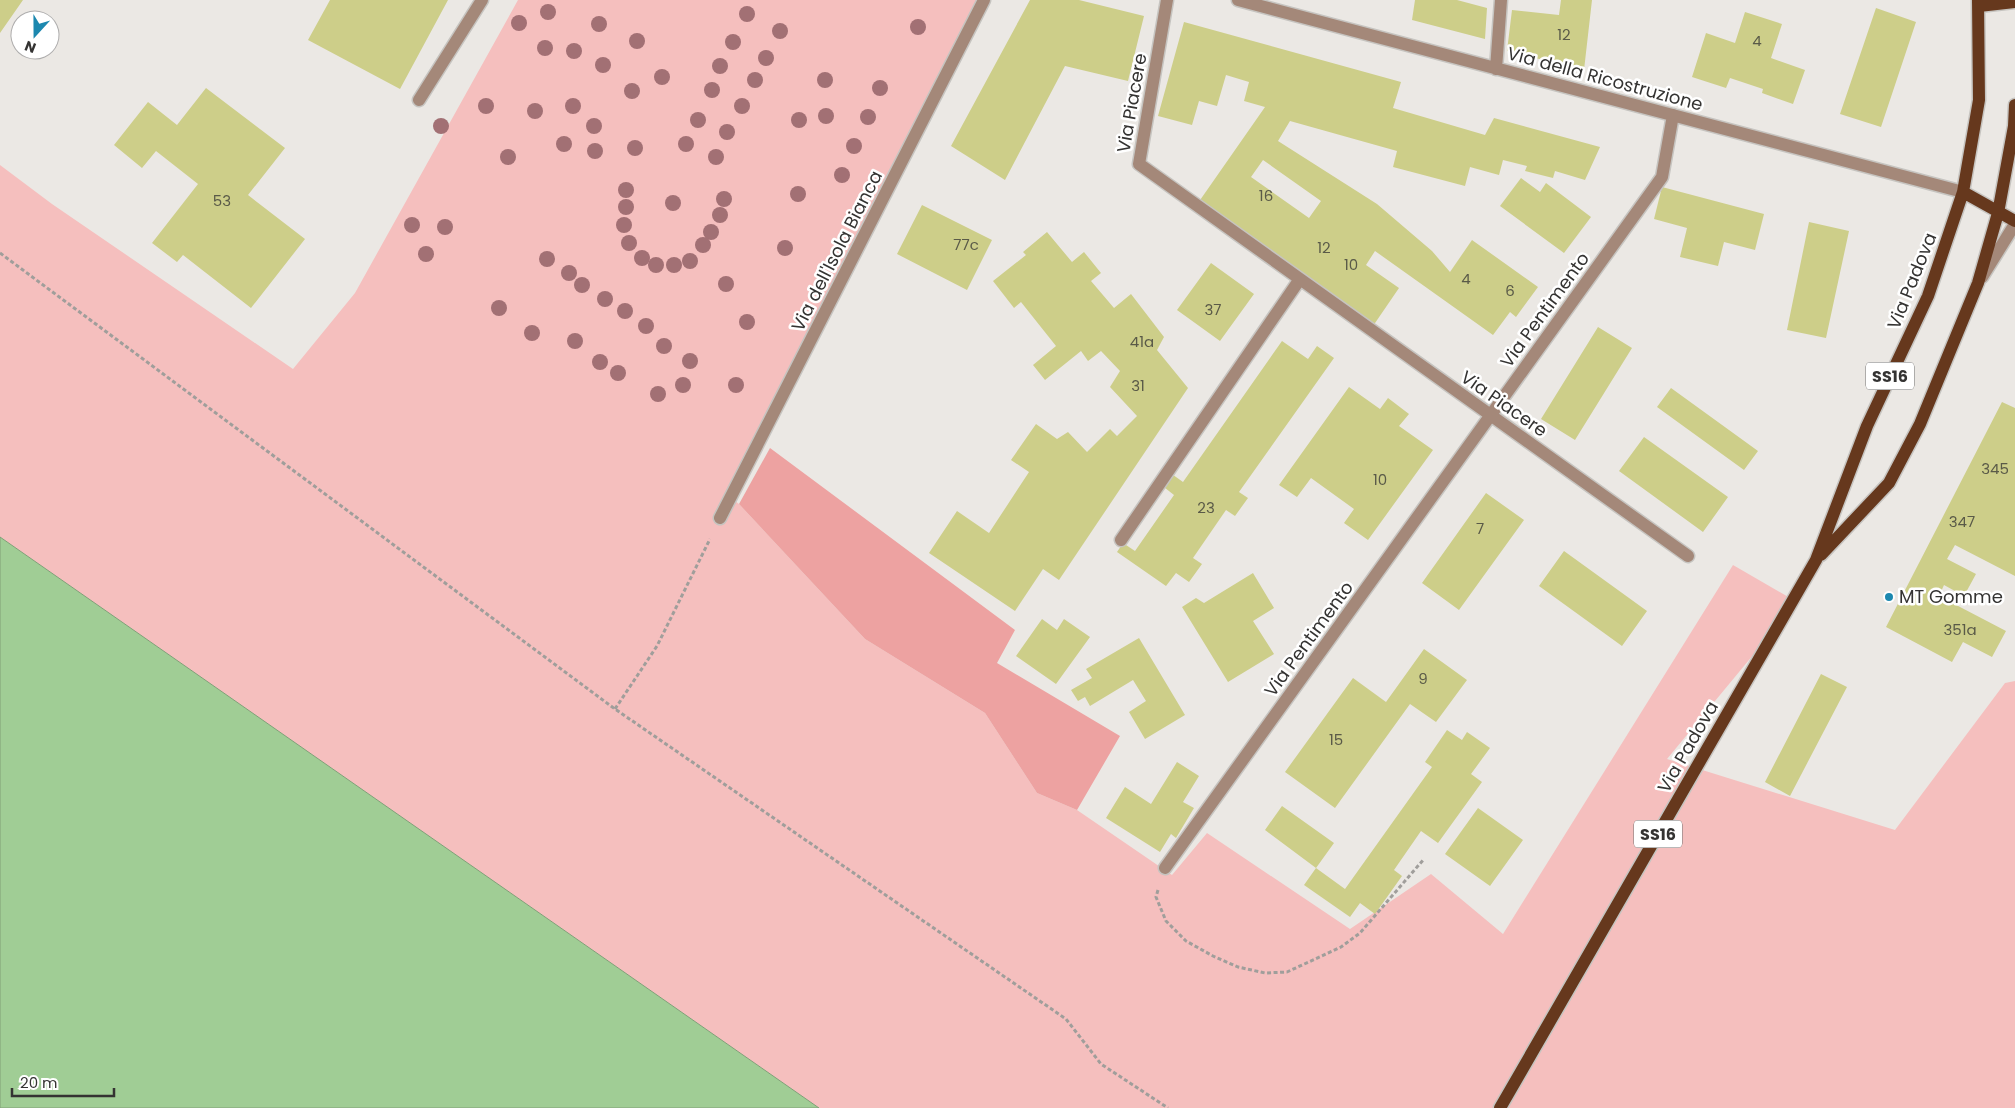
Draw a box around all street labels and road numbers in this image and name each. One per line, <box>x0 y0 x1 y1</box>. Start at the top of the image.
street label: Via della Ricostruzione <box>1505 40 1706 117</box>
street label: Via Piacere <box>1110 51 1153 155</box>
street label: Via dell'Isola Bianca <box>785 166 888 336</box>
street label: Via Padova <box>1881 229 1942 333</box>
street label: Via Pentimento <box>1494 247 1595 372</box>
road number: SS16 <box>1866 362 1914 390</box>
street label: Via Piacere <box>1456 365 1553 443</box>
street label: Via Pentimento <box>1258 576 1359 701</box>
street label: Via Padova <box>1651 696 1724 797</box>
road number: SS16 <box>1634 821 1682 848</box>

